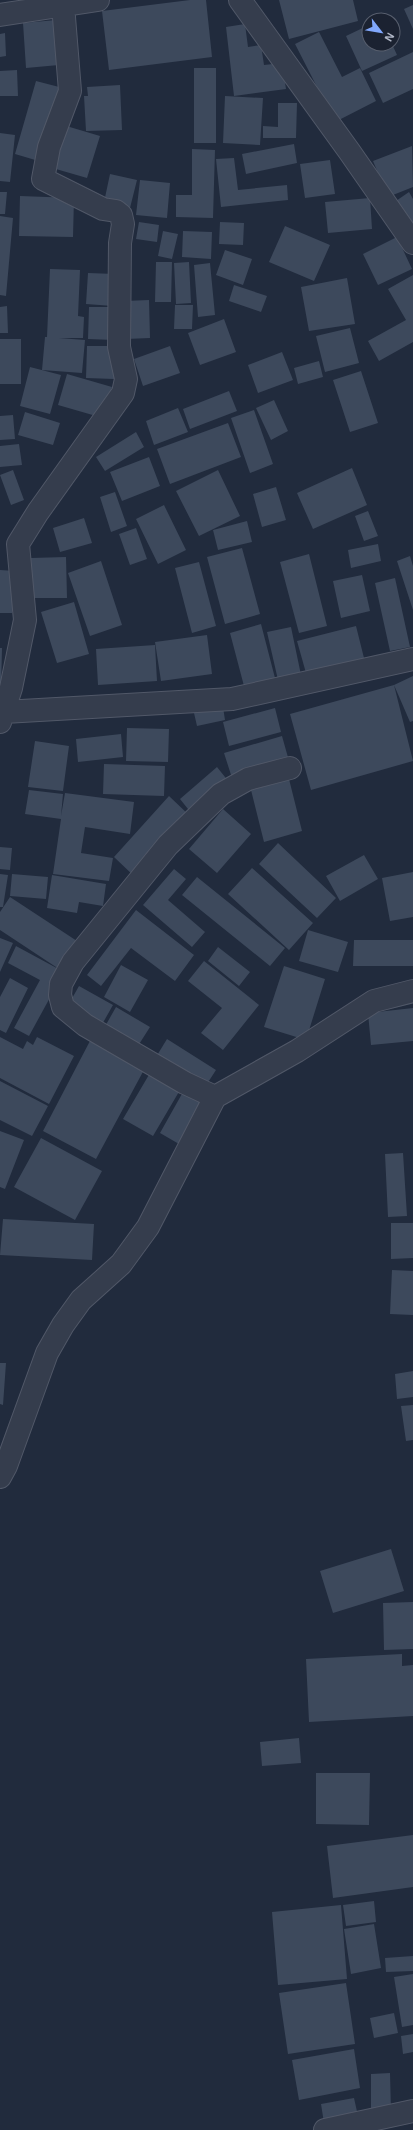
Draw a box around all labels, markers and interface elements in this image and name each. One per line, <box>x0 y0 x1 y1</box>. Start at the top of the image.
north arrow <box>361 12 401 52</box>
text: N <box>382 31 397 44</box>

